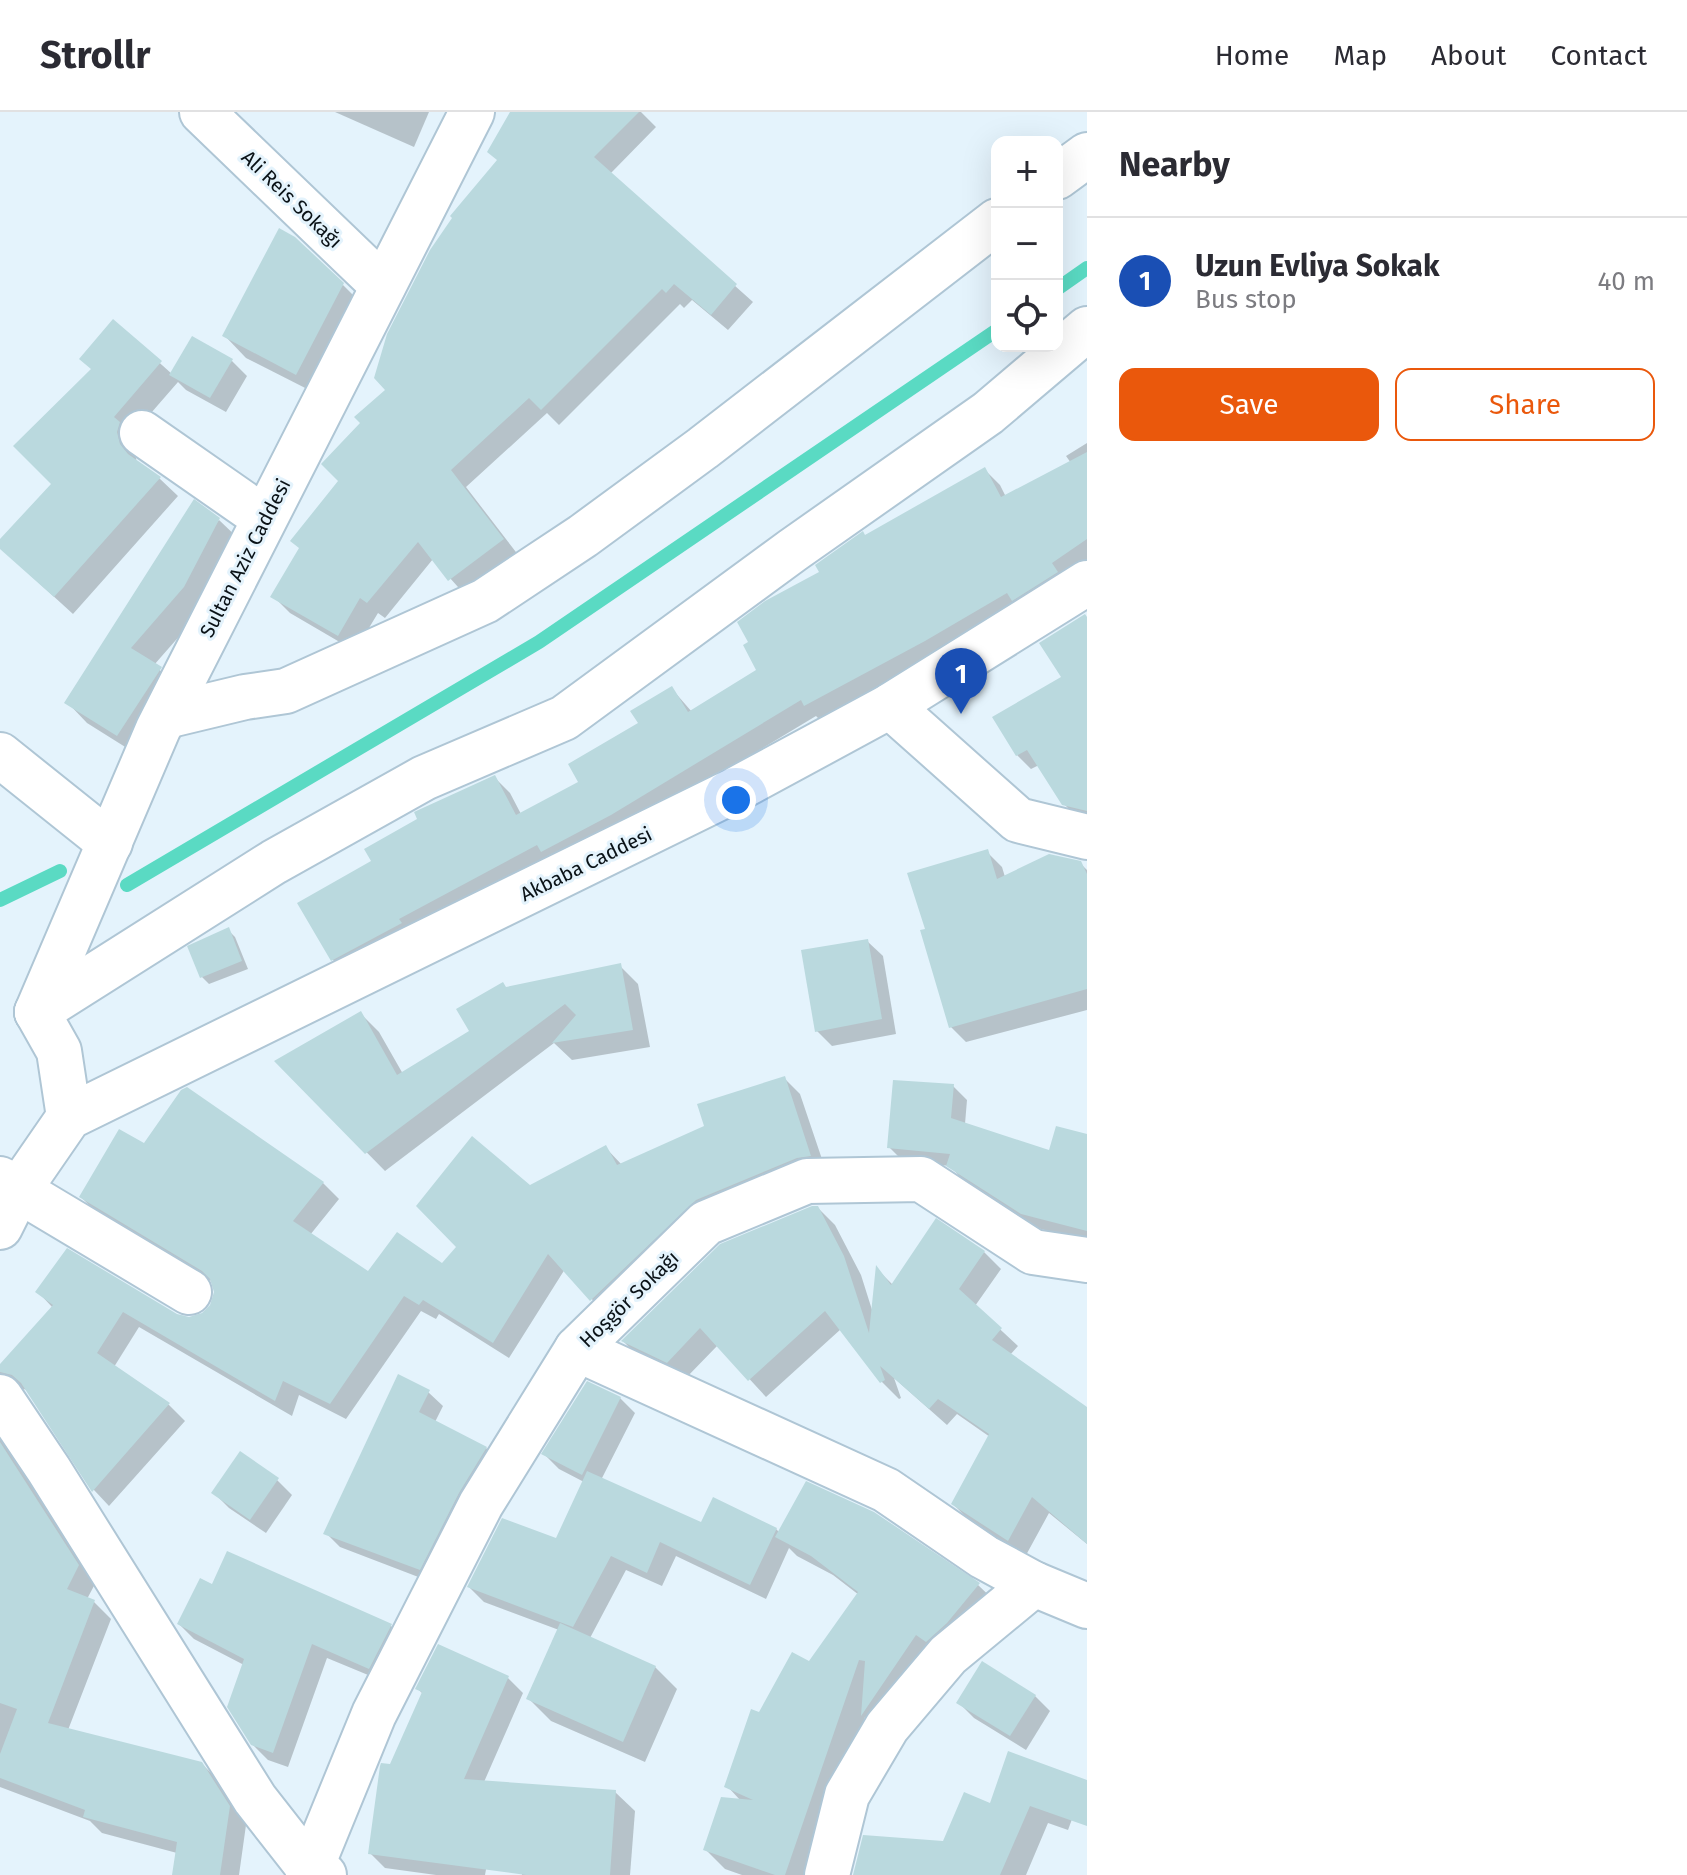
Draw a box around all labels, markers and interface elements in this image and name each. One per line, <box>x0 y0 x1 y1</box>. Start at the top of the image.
text: Strollr <box>40 32 151 78</box>
text: Home <box>1215 39 1289 72</box>
text: Map <box>1333 39 1387 72</box>
text: About <box>1431 39 1506 72</box>
text: Contact <box>1550 39 1647 72</box>
map controls <box>991 136 1063 352</box>
button: + <box>991 136 1063 208</box>
text: Nearby <box>1119 144 1230 185</box>
street label: Ali Reis Sokağı <box>237 145 347 253</box>
button: − <box>991 208 1063 280</box>
text: Uzun Evliya Sokak <box>1195 248 1439 284</box>
text: 1 <box>1139 266 1151 297</box>
text: 40 m <box>1597 266 1655 297</box>
button: locate <box>991 280 1063 352</box>
text: Bus stop <box>1195 284 1297 315</box>
button: Save <box>1119 368 1379 441</box>
button: Share <box>1395 368 1655 441</box>
street label: Sultan Aziz Caddesi <box>195 475 295 641</box>
pin: 1 <box>935 648 987 714</box>
your location <box>716 780 756 820</box>
street label: Akbaba Caddesi <box>516 822 656 906</box>
street label: Hoşgör Sokağı <box>574 1246 684 1353</box>

